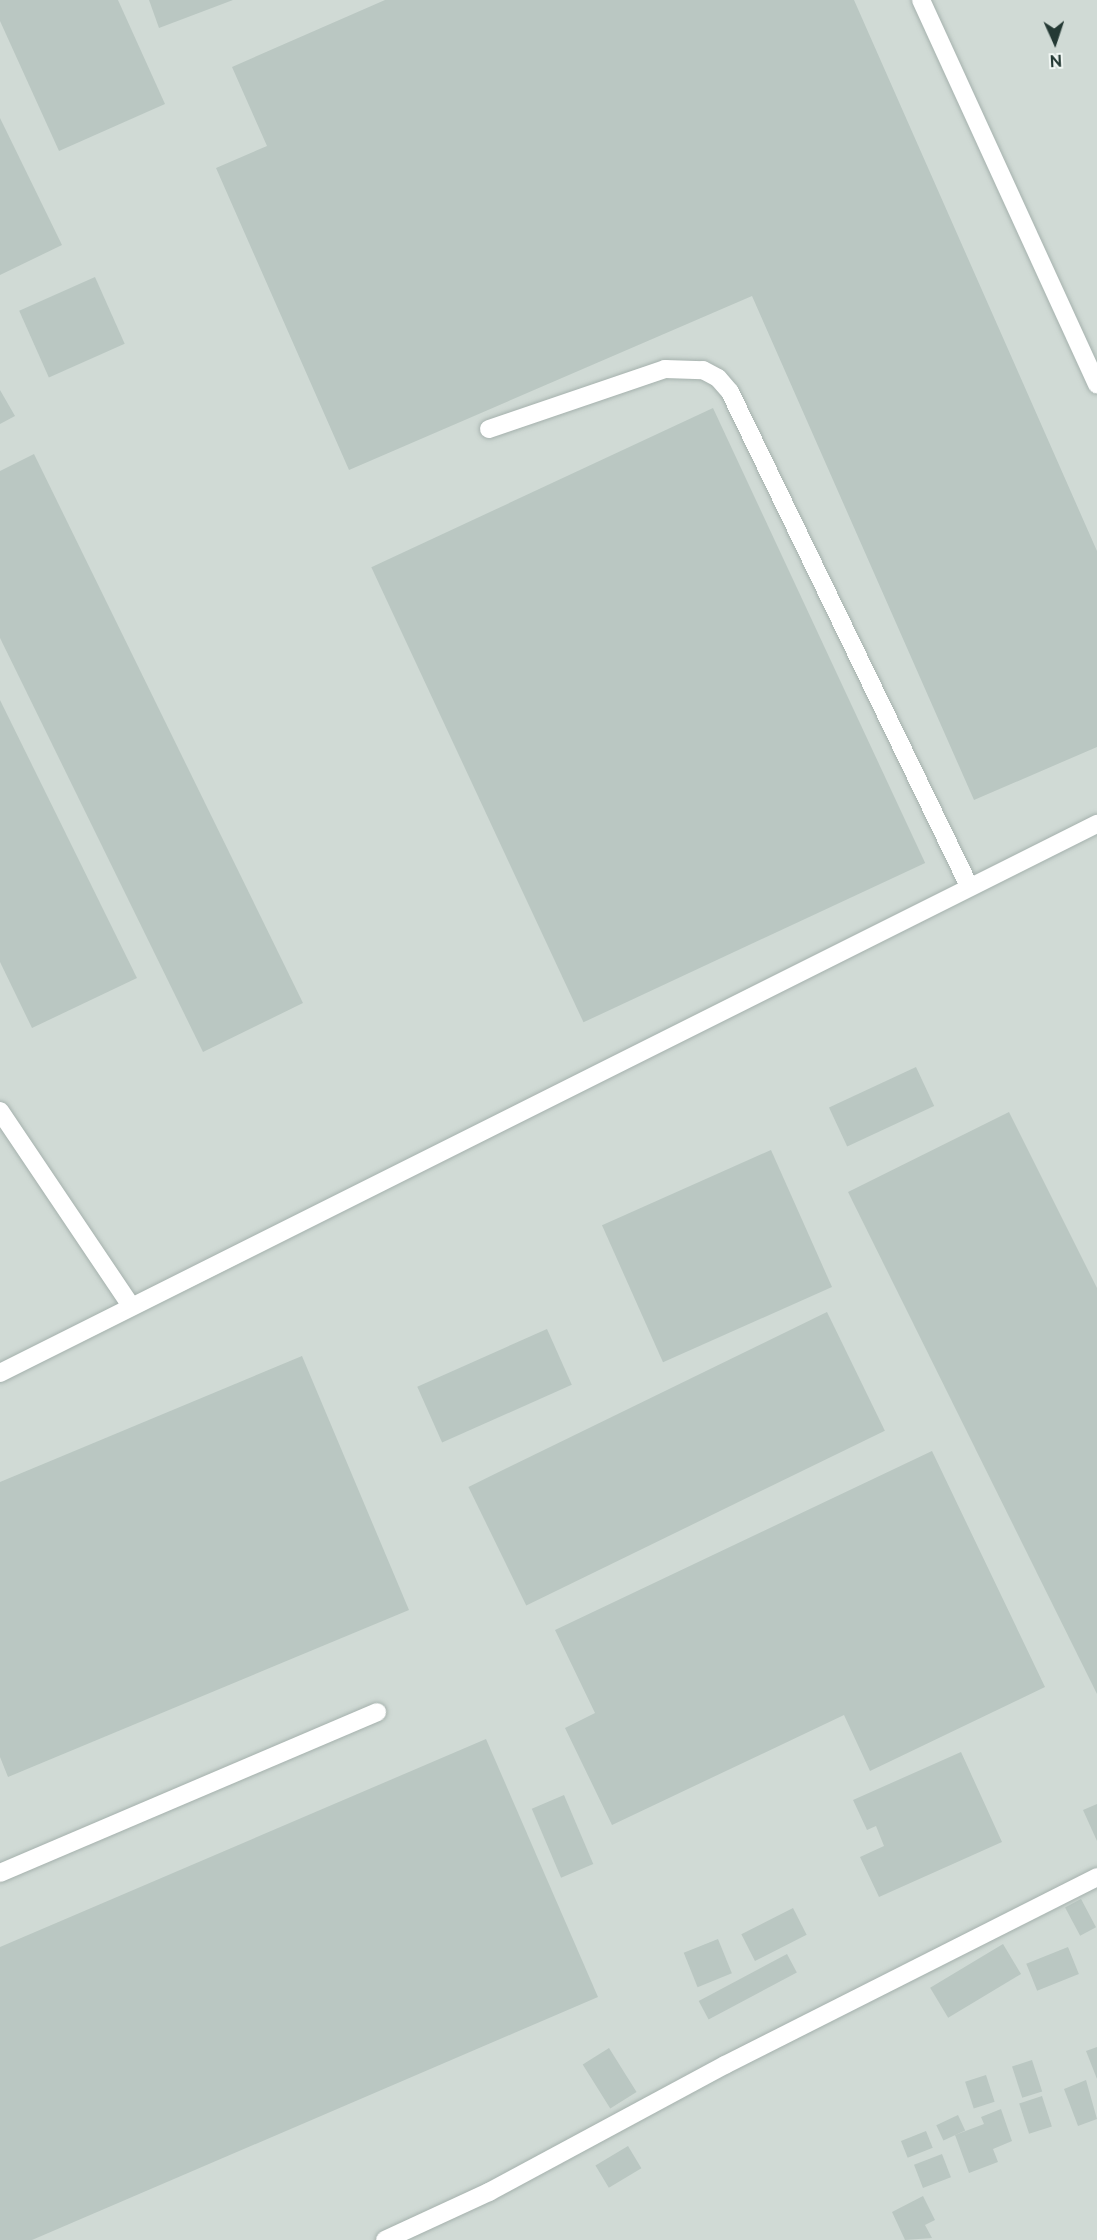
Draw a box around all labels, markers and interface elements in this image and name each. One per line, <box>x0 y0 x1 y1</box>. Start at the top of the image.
north arrow <box>1025 12 1085 72</box>
text: N <box>1049 51 1063 70</box>

